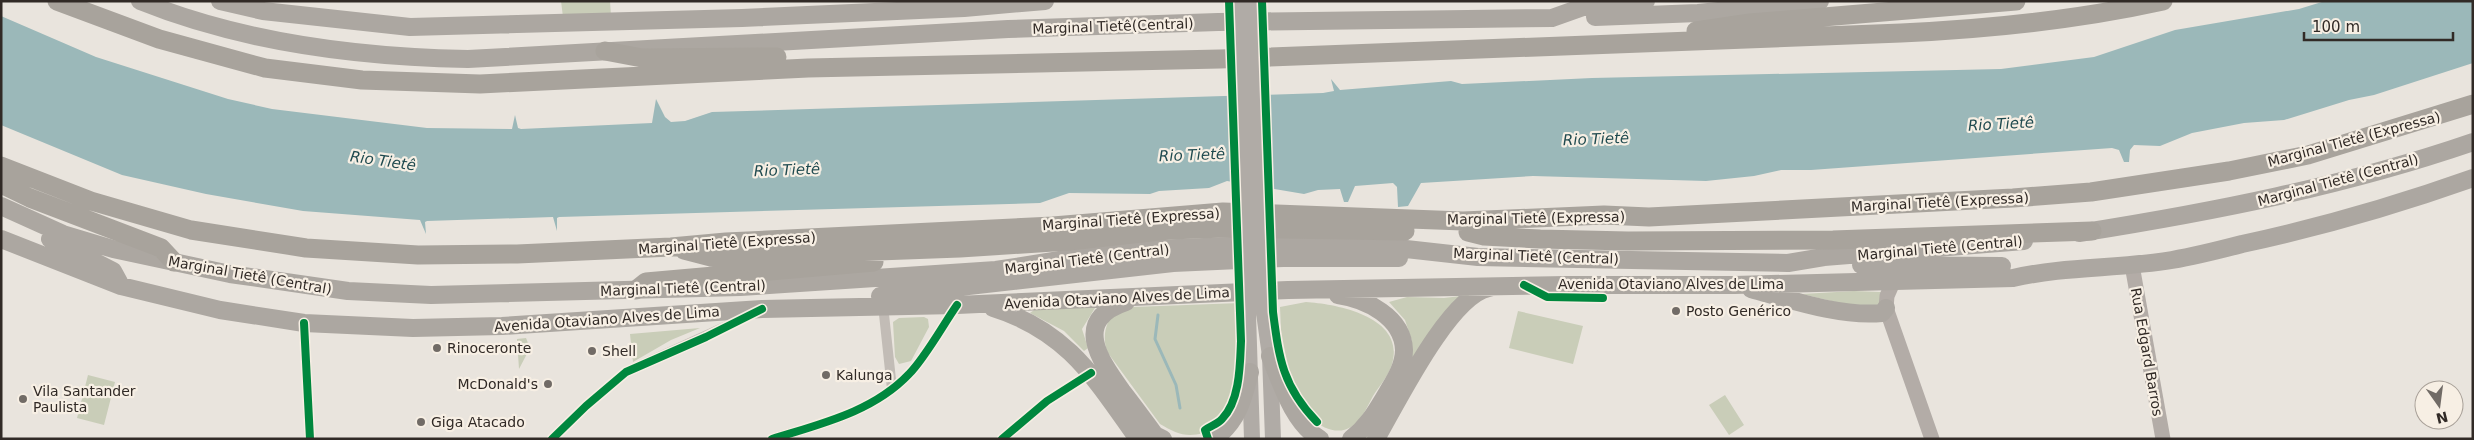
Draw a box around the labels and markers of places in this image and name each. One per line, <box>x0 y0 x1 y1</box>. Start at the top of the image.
place label: Posto Genérico <box>1686 303 1791 319</box>
marker: Posto Genérico <box>1670 305 1682 317</box>
place label: Rinoceronte <box>447 340 531 356</box>
marker: Rinoceronte <box>431 342 443 354</box>
place label: Shell <box>602 343 636 359</box>
marker: Shell <box>586 345 598 357</box>
place label: Kalunga <box>836 367 893 383</box>
marker: Kalunga <box>820 369 832 381</box>
place label: McDonald's <box>458 376 538 392</box>
marker: McDonald's <box>542 378 554 390</box>
place label: Vila Santander Paulista <box>33 383 136 415</box>
marker: Vila Santander Paulista <box>17 393 29 405</box>
place label: Giga Atacado <box>431 414 525 430</box>
marker: Giga Atacado <box>415 416 427 428</box>

